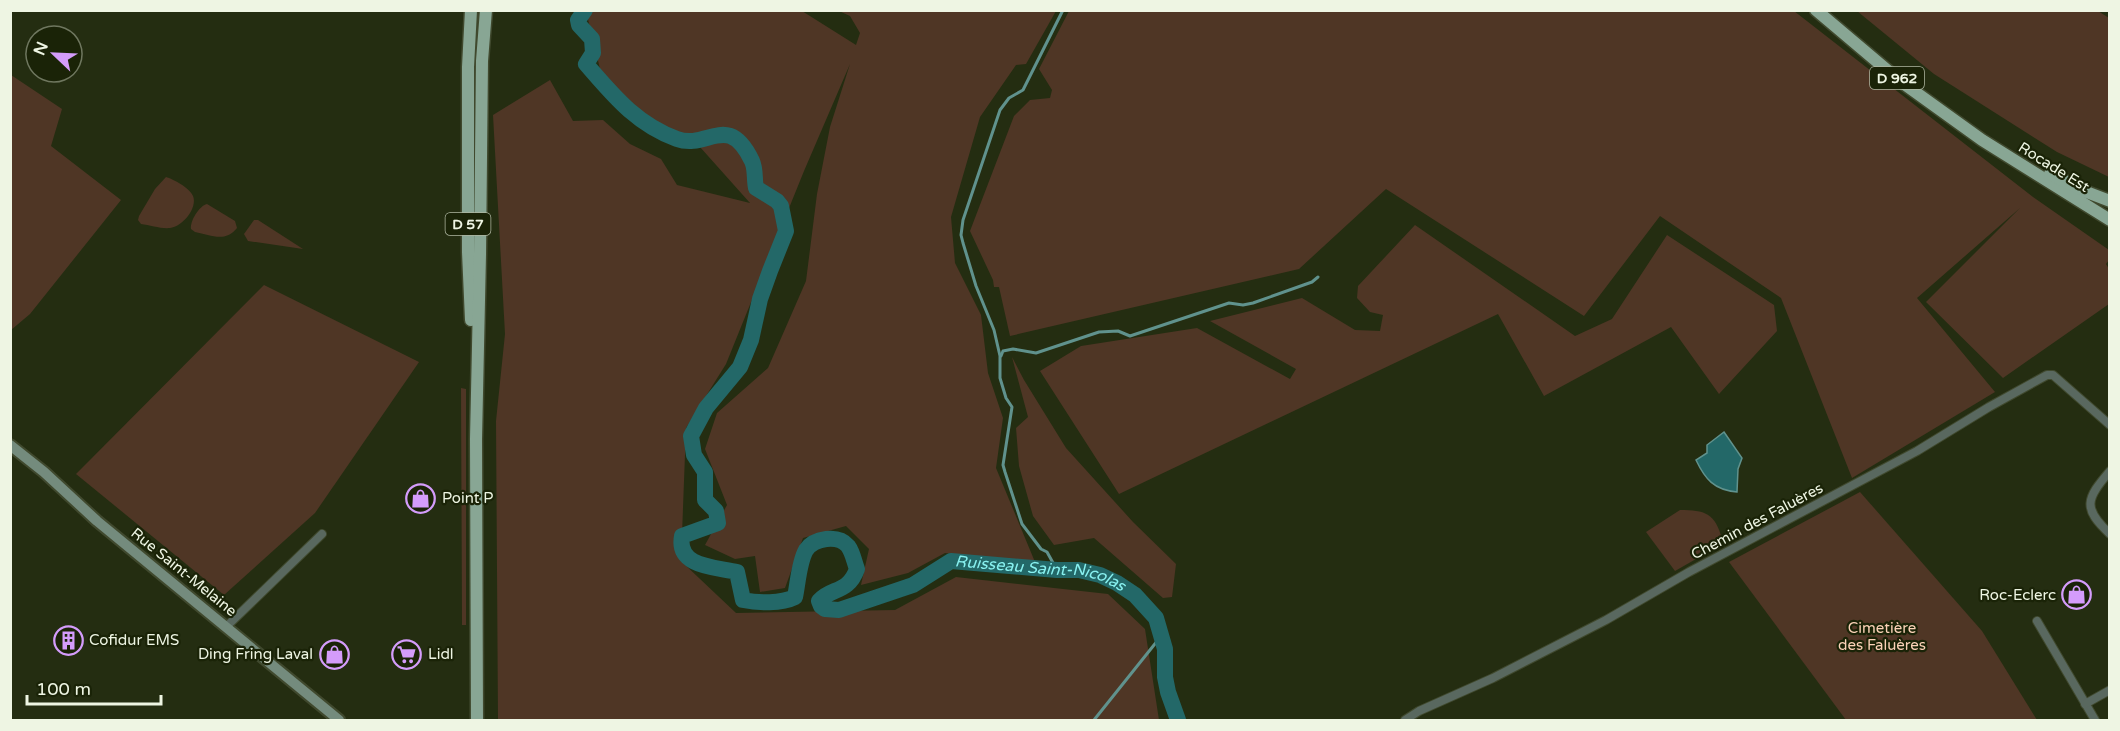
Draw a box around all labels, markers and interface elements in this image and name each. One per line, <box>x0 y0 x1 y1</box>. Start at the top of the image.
north arrow <box>24 24 84 84</box>
text: N <box>29 39 53 58</box>
road number: D 962 <box>1870 67 1924 89</box>
street label: Rocade Est <box>2015 138 2093 196</box>
road number: D 57 <box>446 213 490 235</box>
street label: Chemin des Faluères <box>1688 479 1826 563</box>
shop icon: Point P <box>405 482 437 514</box>
place label: Point P <box>442 489 493 507</box>
street label: Rue Saint-Melaine <box>128 524 240 620</box>
water label: Ruisseau Saint-Nicolas <box>954 551 1131 597</box>
shop icon: Roc-Eclerc <box>2061 579 2093 611</box>
place label: Roc-Eclerc <box>1979 586 2056 604</box>
park label: Cimetière des Faluères <box>1838 619 1926 654</box>
building icon: Cofidur EMS <box>52 624 84 656</box>
place label: Cofidur EMS <box>89 631 179 649</box>
shop icon: Ding Fring Laval <box>318 638 350 670</box>
supermarket icon: Lidl <box>391 638 423 670</box>
place label: Ding Fring Laval <box>198 645 313 663</box>
place label: Lidl <box>428 645 454 663</box>
scale bar <box>27 668 160 706</box>
text: 100 m <box>36 678 91 700</box>

